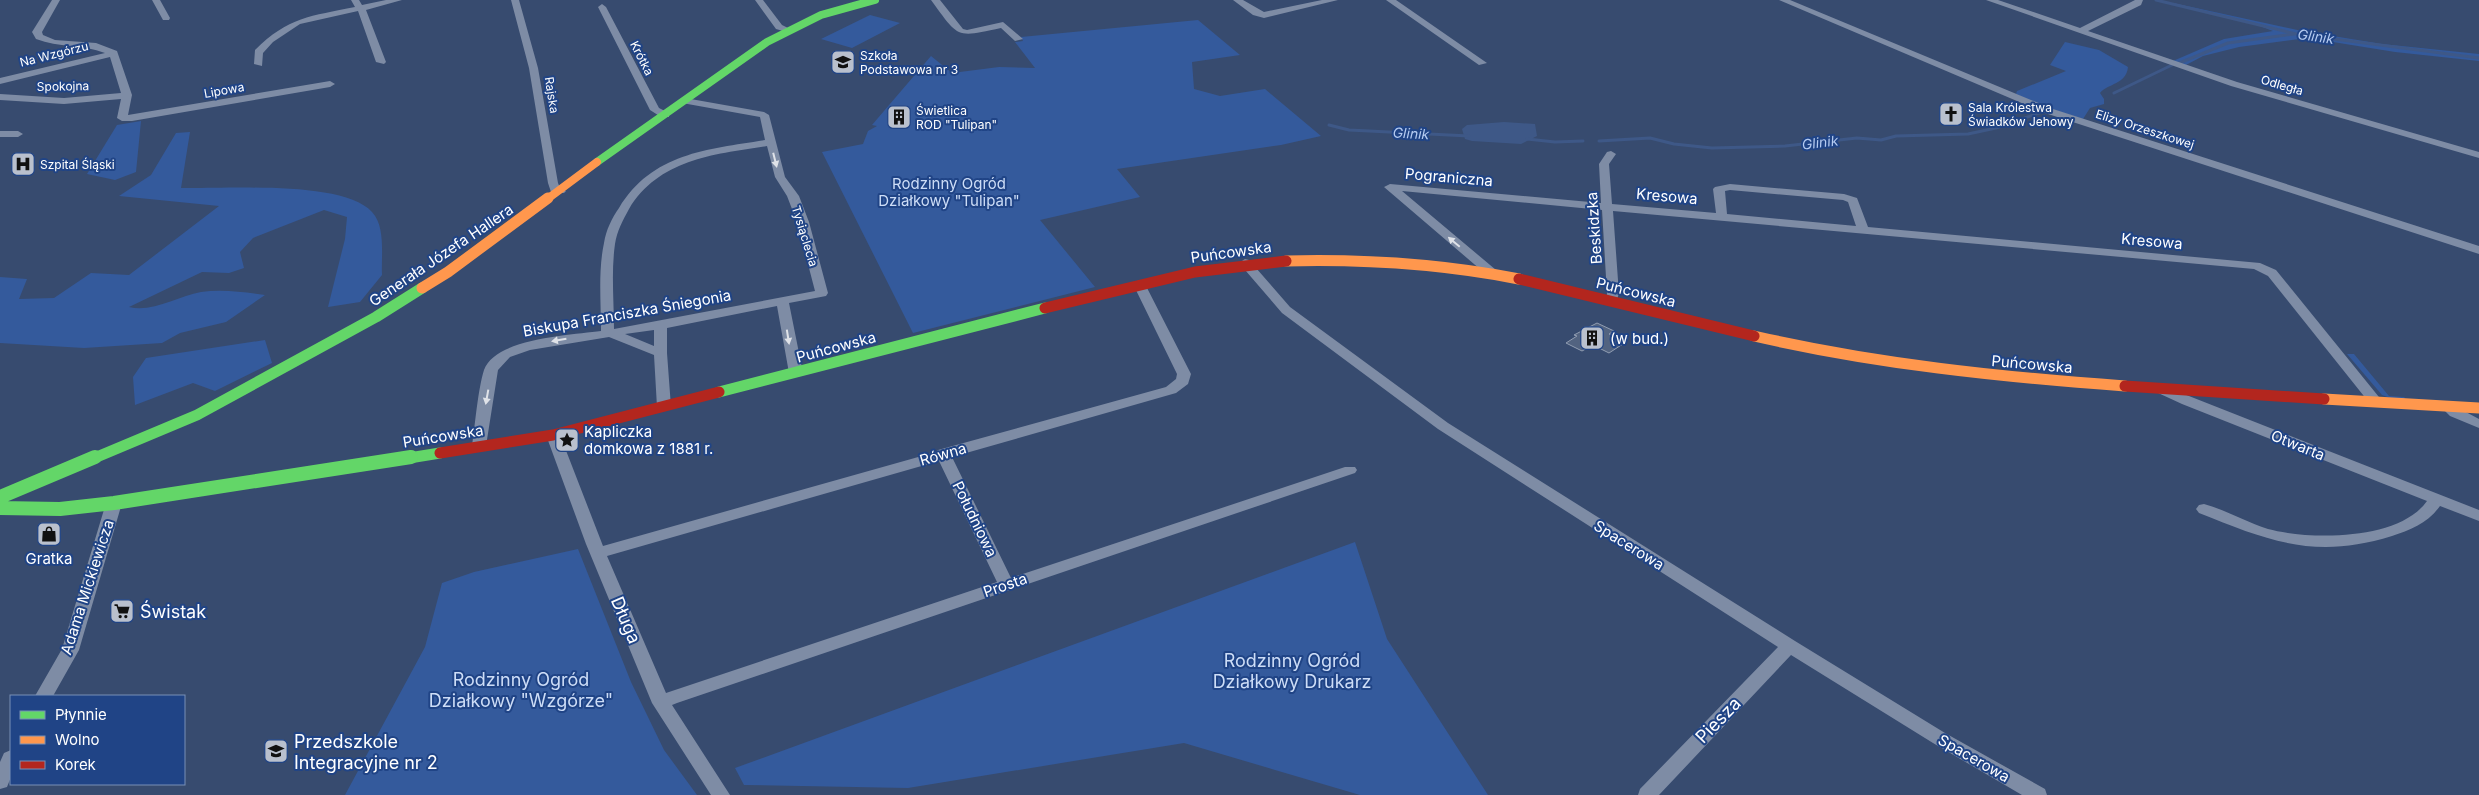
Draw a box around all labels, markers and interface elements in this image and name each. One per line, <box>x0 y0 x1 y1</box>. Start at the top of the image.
water label: Glinik <box>2297 25 2336 47</box>
street label: Na Wzgórzu <box>18 38 90 70</box>
street label: Krótka <box>627 38 657 78</box>
place label: Szkoła Podstawowa nr 3 <box>860 48 958 77</box>
school or university icon: Szkoła Podstawowa nr 3 <box>830 49 856 75</box>
street label: Odległa <box>2259 72 2305 98</box>
street label: Rajska <box>542 76 562 114</box>
street label: Spokojna <box>37 78 89 94</box>
street label: Lipowa <box>203 79 245 101</box>
place label: Sala Królestwa Świadków Jehowy <box>1968 100 2074 129</box>
church icon: Sala Królestwa Świadków Jehowy <box>1938 101 1964 127</box>
place label: Świetlica ROD "Tulipan" <box>916 103 997 132</box>
building icon: Świetlica ROD "Tulipan" <box>886 104 912 130</box>
street label: Elizy Orzeszkowej <box>2094 106 2196 152</box>
water label: Glinik <box>1392 124 1430 142</box>
water label: Glinik <box>1801 131 1840 153</box>
hospital icon: Szpital Śląski <box>10 151 36 177</box>
one-way arrow <box>771 152 779 167</box>
place label: Szpital Śląski <box>40 157 115 172</box>
street label: Pograniczna <box>1404 164 1494 190</box>
park label: Rodzinny Ogród Działkowy "Tulipan" <box>878 174 1020 210</box>
street label: Kresowa <box>1636 184 1698 208</box>
street label: Beskidzka <box>1582 191 1606 265</box>
street label: Generała Józefa Hallera <box>365 200 517 310</box>
street label: Tysiąclecia <box>789 204 821 268</box>
street label: Kresowa <box>2121 229 2183 253</box>
one-way arrow <box>1448 236 1461 247</box>
street label: Puńcowska <box>1189 237 1273 267</box>
street label: Puńcowska <box>1594 273 1678 311</box>
street label: Biskupa Franciszka Śniegonia <box>521 285 733 341</box>
building icon: (w bud.) <box>1579 325 1605 351</box>
street label: Puńcowska <box>794 327 878 367</box>
place label: (w bud.) <box>1610 329 1669 348</box>
one-way arrow <box>784 330 792 346</box>
one-way arrow <box>551 337 567 345</box>
street label: Puńcowska <box>1991 351 2073 377</box>
one-way arrow <box>482 389 490 405</box>
street label: Puńcowska <box>401 420 485 452</box>
place label: Kapliczka domkowa z 1881 r. <box>584 422 713 458</box>
street label: Otwarta <box>2268 426 2328 464</box>
place icon: Kapliczka domkowa z 1881 r. <box>554 427 580 453</box>
street label: Równa <box>917 438 969 470</box>
street label: Południowa <box>948 478 1002 560</box>
street label: Spacerowa <box>1590 516 1668 574</box>
street label: Adama Mickiewicza <box>56 517 118 657</box>
shop icon: Gratka <box>36 521 62 547</box>
place label: Gratka <box>26 549 72 568</box>
street label: Prosta <box>980 569 1030 601</box>
street label: Długa <box>607 593 645 647</box>
supermarket icon: Świstak <box>109 598 135 624</box>
place label: Świstak <box>140 600 206 622</box>
park label: Rodzinny Ogród Działkowy Drukarz <box>1213 650 1371 692</box>
park label: Rodzinny Ogród Działkowy "Wzgórze" <box>429 669 613 711</box>
street label: Piesza <box>1691 693 1745 747</box>
legend <box>10 695 185 785</box>
text: Płynnie <box>55 705 107 724</box>
text: Wolno <box>55 730 100 749</box>
street label: Spacerowa <box>1935 730 2013 786</box>
place label: Przedszkole Integracyjne nr 2 <box>294 731 438 773</box>
school or university icon: Przedszkole Integracyjne nr 2 <box>263 738 289 764</box>
text: Korek <box>55 755 97 774</box>

